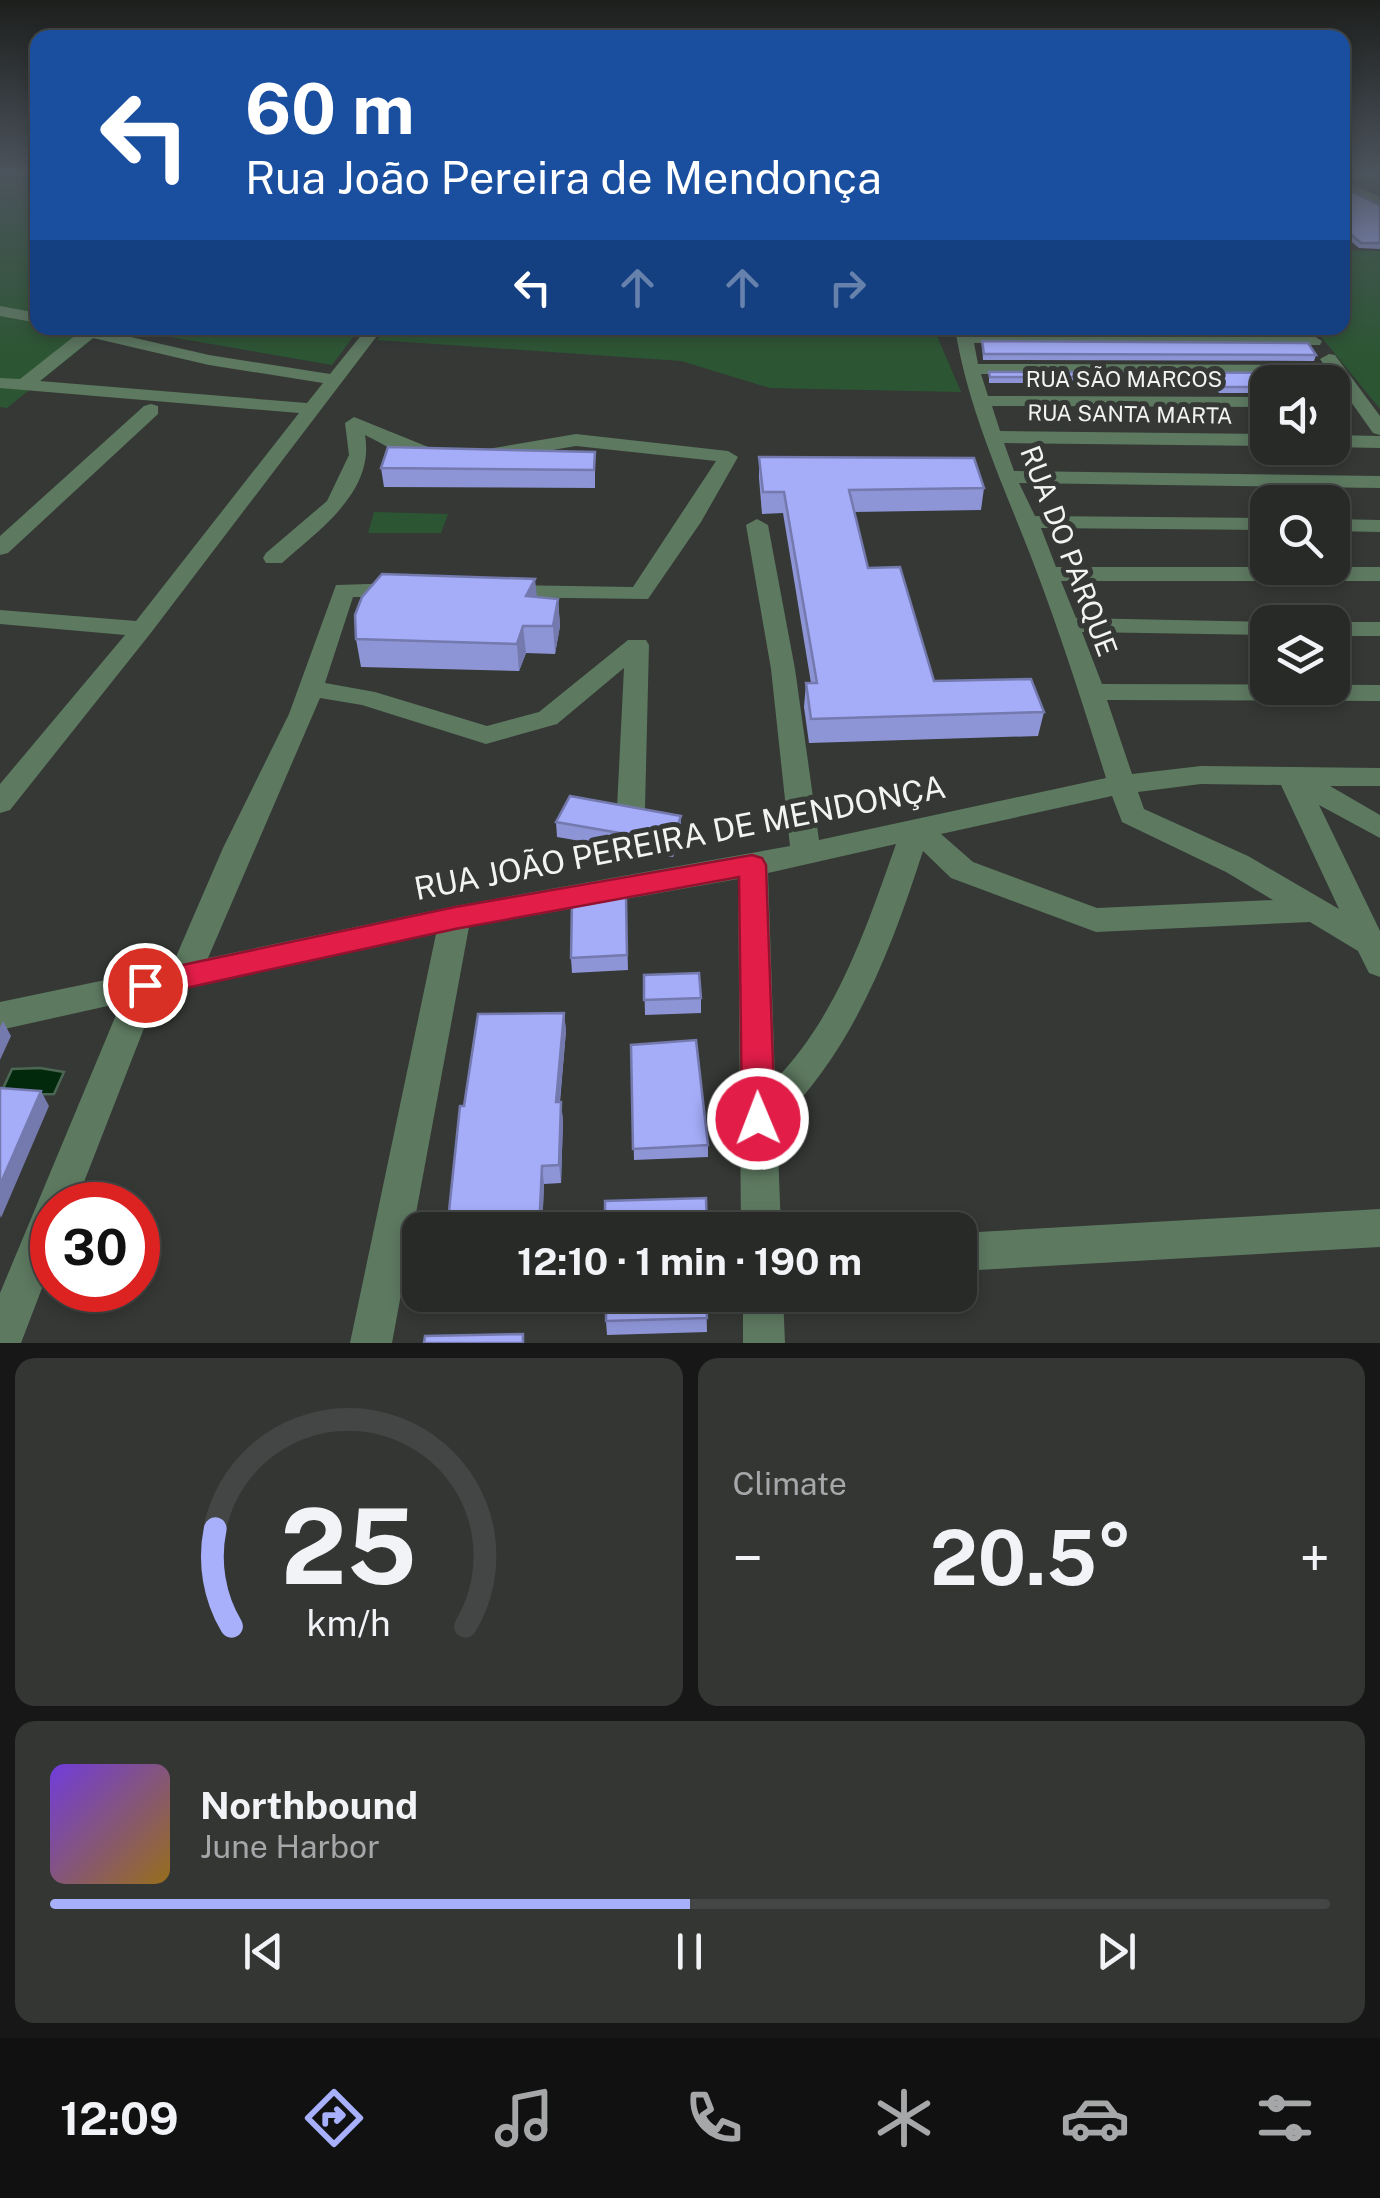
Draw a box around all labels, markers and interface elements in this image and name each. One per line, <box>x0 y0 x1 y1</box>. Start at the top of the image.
text: 60 m <box>245 67 415 150</box>
icon: left <box>80 70 210 200</box>
text: Rua João Pereira de Mendonça <box>245 151 882 204</box>
icon: left <box>505 260 560 315</box>
icon: ahead <box>610 260 665 315</box>
icon: ahead <box>715 260 770 315</box>
icon: right <box>820 260 875 315</box>
street label: RUA SÃO MARCOS <box>1026 365 1222 392</box>
map controls <box>1250 365 1350 705</box>
button: sound <box>1250 365 1350 465</box>
street label: RUA SANTA MARTA <box>1027 399 1233 429</box>
street label: RUA DO PARQUE <box>1014 441 1125 661</box>
button: search <box>1250 485 1350 585</box>
button: layers <box>1250 605 1350 705</box>
street label: RUA JOÃO PEREIRA DE MENDONÇA <box>411 768 949 907</box>
pin <box>103 943 188 1028</box>
icon: arrive <box>118 958 173 1013</box>
position arrow <box>706 1067 810 1171</box>
speed limit sign: 30 <box>30 1182 160 1312</box>
text: 12:10 · 1 min · 190 m <box>517 1239 862 1284</box>
text: Climate <box>733 1465 847 1502</box>
text: 25 <box>281 1485 417 1607</box>
text: 20.5° <box>930 1514 1132 1602</box>
text: − <box>733 1526 763 1590</box>
text: + <box>1299 1526 1330 1590</box>
text: km/h <box>307 1602 391 1644</box>
text: Northbound <box>200 1783 418 1828</box>
text: June Harbor <box>200 1828 380 1865</box>
icon: previous <box>236 1924 291 1979</box>
icon: pause <box>662 1924 717 1979</box>
icon: next <box>1089 1924 1144 1979</box>
icon: directions <box>299 2083 369 2153</box>
icon: music <box>489 2083 559 2153</box>
icon: phone <box>679 2083 749 2153</box>
icon: climate <box>869 2083 939 2153</box>
icon: car <box>1060 2083 1130 2153</box>
icon: filters <box>1250 2083 1320 2153</box>
text: 12:09 <box>60 2092 179 2145</box>

